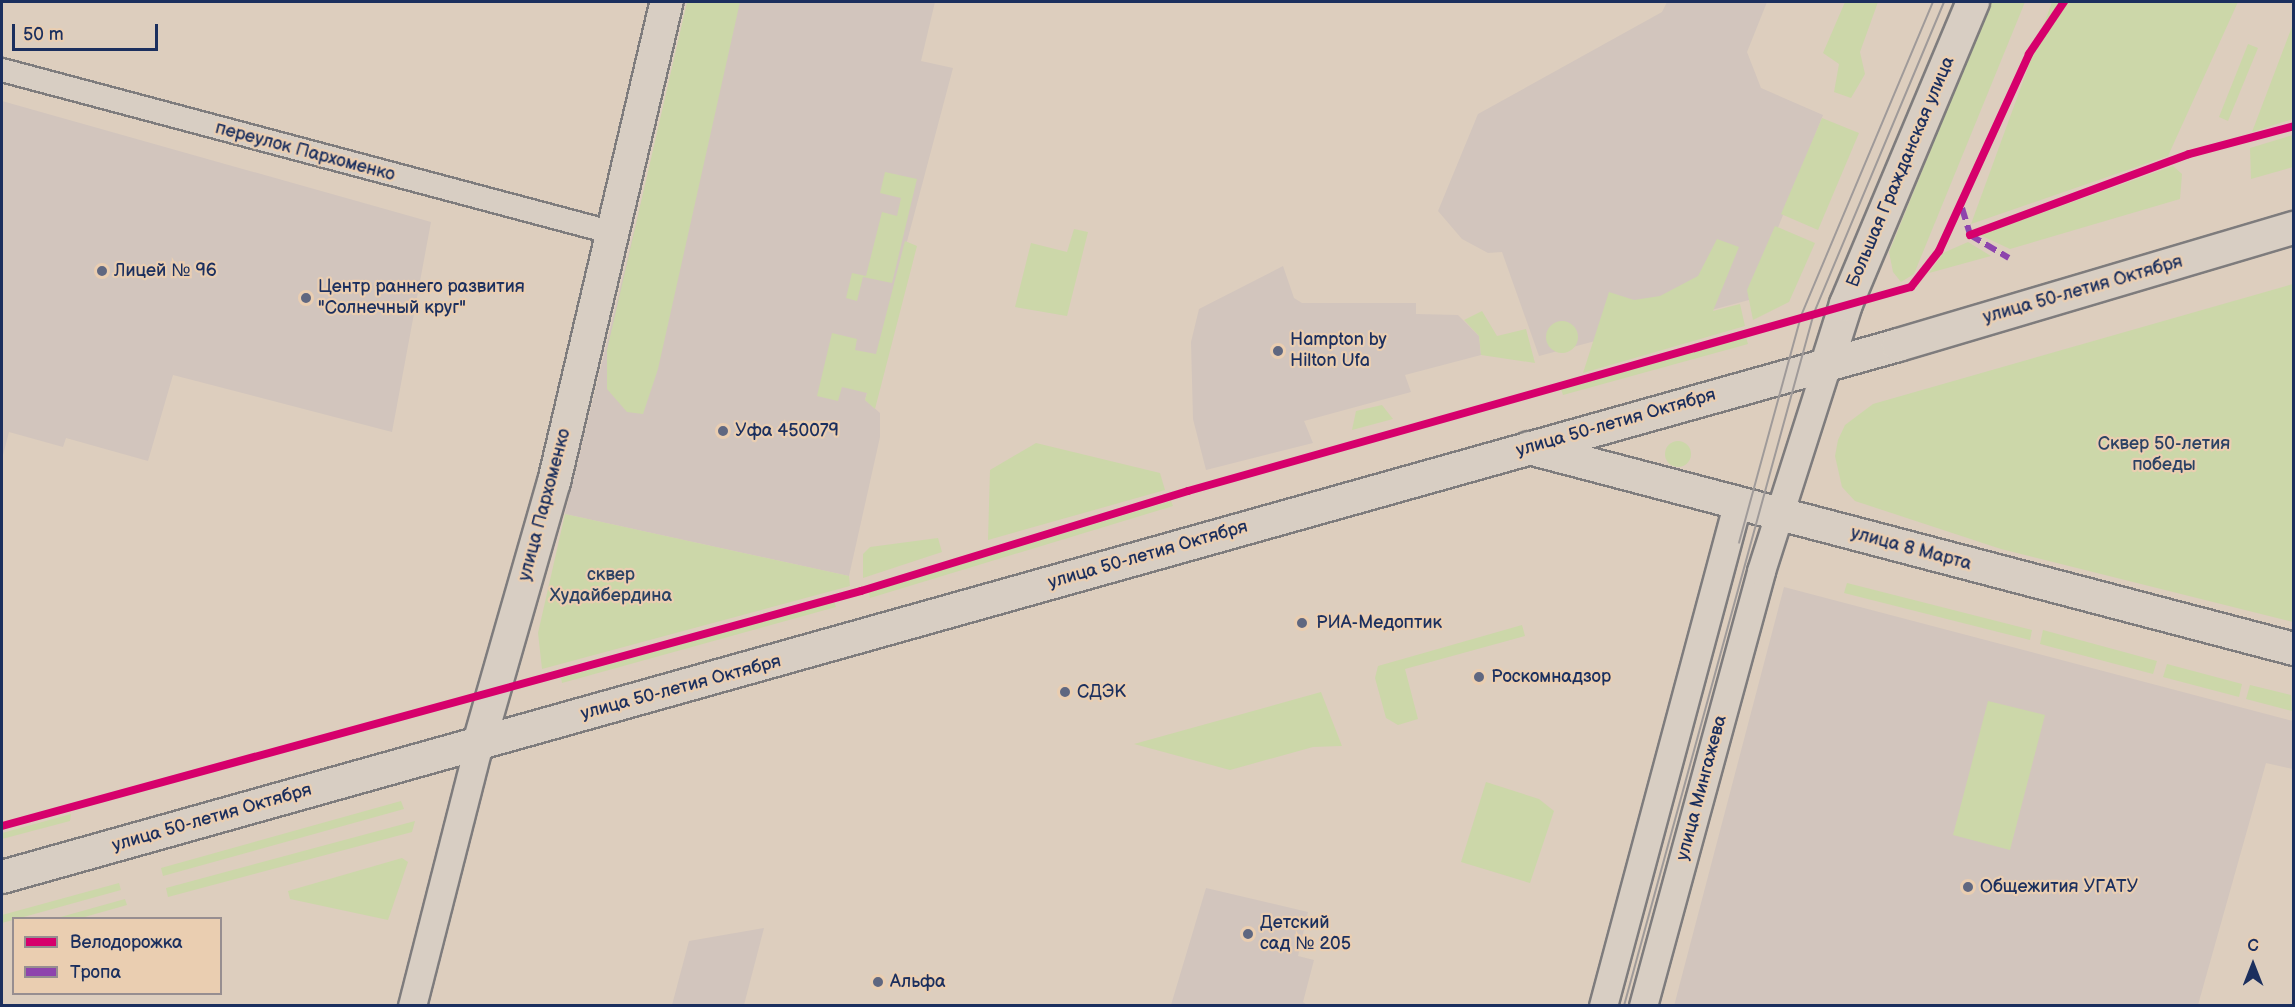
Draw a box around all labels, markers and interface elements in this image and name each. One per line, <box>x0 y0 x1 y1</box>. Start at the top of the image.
scale bar <box>15 12 160 50</box>
text: 50 m <box>23 24 64 45</box>
street label: Большая Гражданская улица <box>1842 53 1960 291</box>
street label: переулок Пархоменко <box>213 118 397 186</box>
street label: улица 50-летия Октября <box>1981 251 2185 329</box>
place label: Лицей № 96 <box>114 260 217 282</box>
marker: Лицей № 96 <box>95 264 109 278</box>
place label: Центр раннего развития "Солнечный круг" <box>318 277 525 320</box>
marker: Центр раннего развития "Солнечный круг" <box>299 291 313 305</box>
place label: Hampton by Hilton Ufa <box>1290 330 1387 372</box>
marker: Hampton by Hilton Ufa <box>1271 344 1285 358</box>
street label: улица 50-летия Октября <box>1514 384 1718 462</box>
place label: Уфа 450079 <box>735 420 839 442</box>
marker: Уфа 450079 <box>716 424 730 438</box>
street label: улица Пархоменко <box>514 426 576 584</box>
park label: Сквер 50-летия победы <box>2098 434 2230 476</box>
street label: улица 50-летия Октября <box>1046 516 1250 594</box>
street label: улица 8 Марта <box>1848 523 1974 575</box>
park label: сквер Худайбердина <box>550 565 672 608</box>
place label: РИА-Медоптик <box>1316 612 1442 634</box>
marker: РИА-Медоптик <box>1293 614 1311 632</box>
street label: улица 50-летия Октября <box>578 651 784 725</box>
place label: Роскомнадзор <box>1491 666 1611 688</box>
marker: Роскомнадзор <box>1472 670 1486 684</box>
place label: СДЭК <box>1077 681 1126 703</box>
marker: СДЭК <box>1058 685 1072 699</box>
street label: улица Мингажева <box>1672 713 1732 863</box>
street label: улица 50-летия Октября <box>110 779 314 857</box>
place label: Общежития УГАТУ <box>1980 876 2138 898</box>
marker: Общежития УГАТУ <box>1961 880 1975 894</box>
place label: Детский сад № 205 <box>1260 913 1351 956</box>
legend <box>12 917 222 995</box>
marker: Детский сад № 205 <box>1241 927 1255 941</box>
text: Велодорожка <box>70 932 183 953</box>
north arrow <box>2223 935 2283 995</box>
text: С <box>2247 937 2259 956</box>
text: Тропа <box>70 962 121 983</box>
place label: Альфа <box>890 971 946 993</box>
marker: Альфа <box>871 975 885 989</box>

